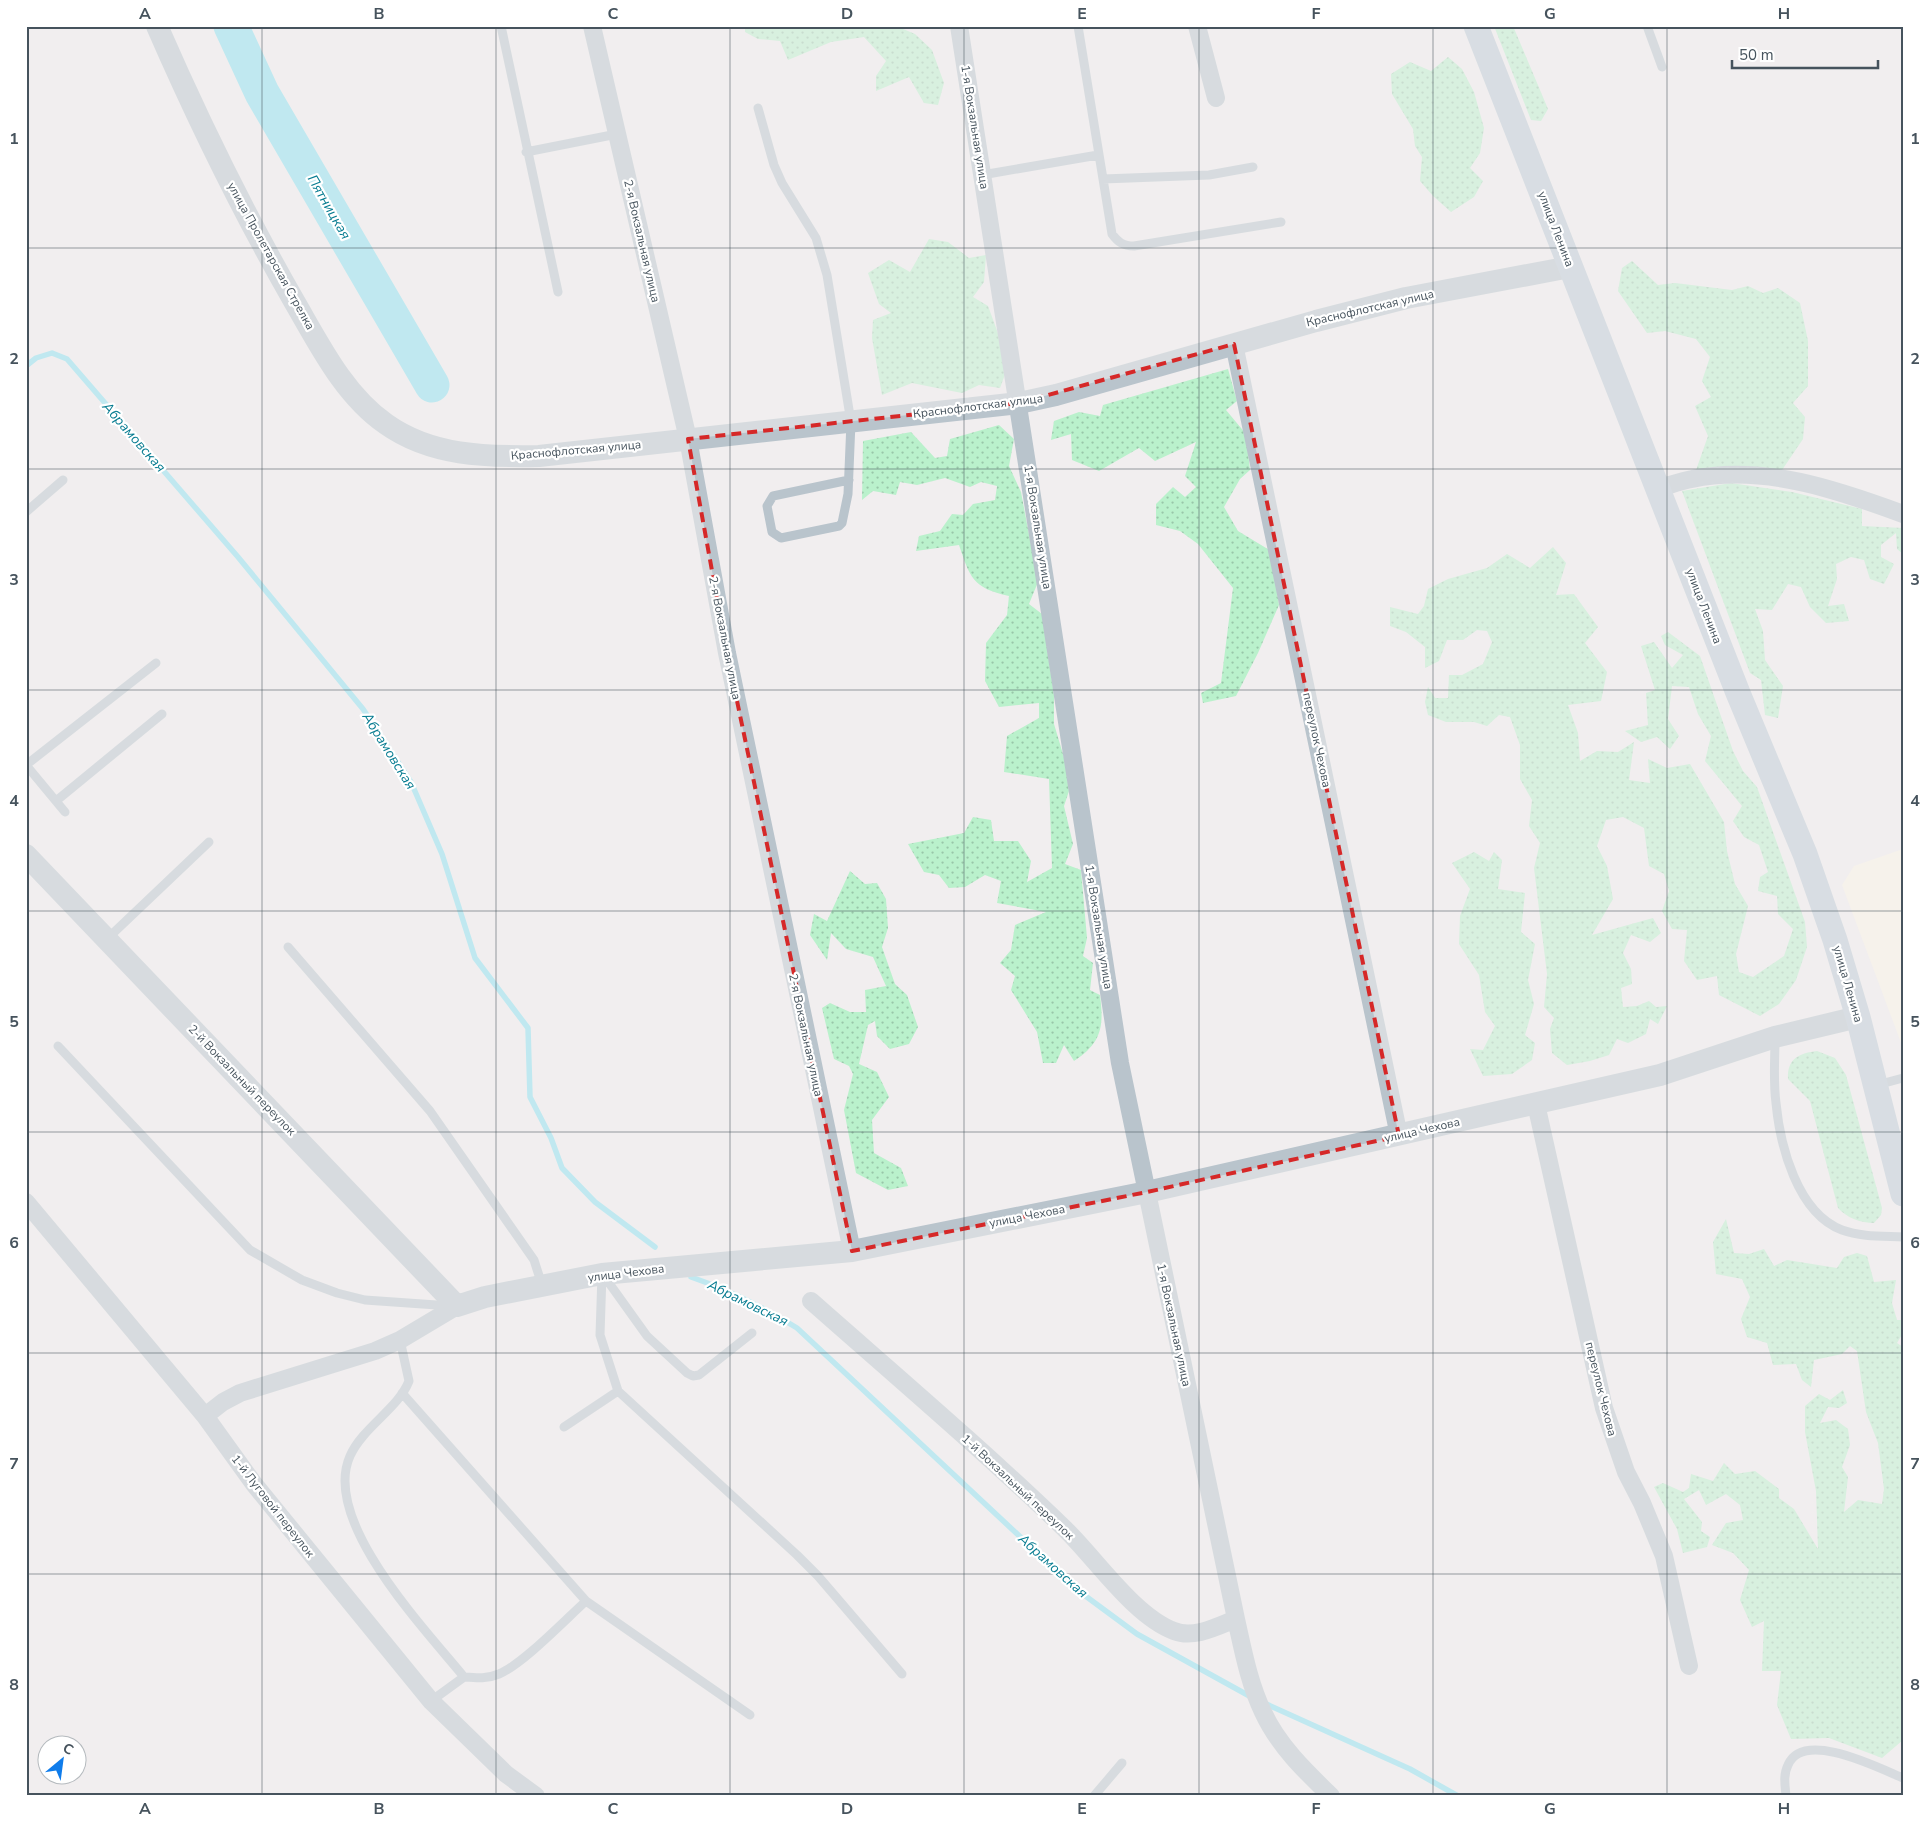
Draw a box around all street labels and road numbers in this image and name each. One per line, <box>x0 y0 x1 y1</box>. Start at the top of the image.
street label: 1-я Вокзальная улица <box>957 64 993 190</box>
street label: 2-я Вокзальная улица <box>620 178 664 304</box>
street label: улица Пролетарская Стрелка <box>224 179 318 333</box>
street label: улица Ленина <box>1534 189 1578 269</box>
street label: Краснофлотская улица <box>1304 285 1436 331</box>
street label: Краснофлотская улица <box>912 390 1044 422</box>
street label: Краснофлотская улица <box>510 436 642 464</box>
street label: 1-я Вокзальная улица <box>1020 464 1056 590</box>
street label: улица Ленина <box>1682 566 1726 646</box>
street label: 2-я Вокзальная улица <box>705 575 745 701</box>
street label: переулок Чехова <box>1299 691 1335 789</box>
street label: 1-я Вокзальная улица <box>1081 864 1117 990</box>
street label: улица Ленина <box>1829 944 1867 1024</box>
street label: 2-я Вокзальная улица <box>785 972 827 1098</box>
street label: 2-й Вокзальный переулок <box>185 1021 300 1139</box>
street label: улица Чехова <box>1383 1114 1461 1146</box>
street label: улица Чехова <box>988 1201 1066 1231</box>
street label: улица Чехова <box>587 1260 665 1286</box>
street label: 1-я Вокзальная улица <box>1153 1262 1195 1388</box>
street label: переулок Чехова <box>1582 1340 1620 1438</box>
street label: 1-й Вокзальный переулок <box>958 1431 1078 1544</box>
street label: 1-й Луговой переулок <box>228 1451 319 1561</box>

